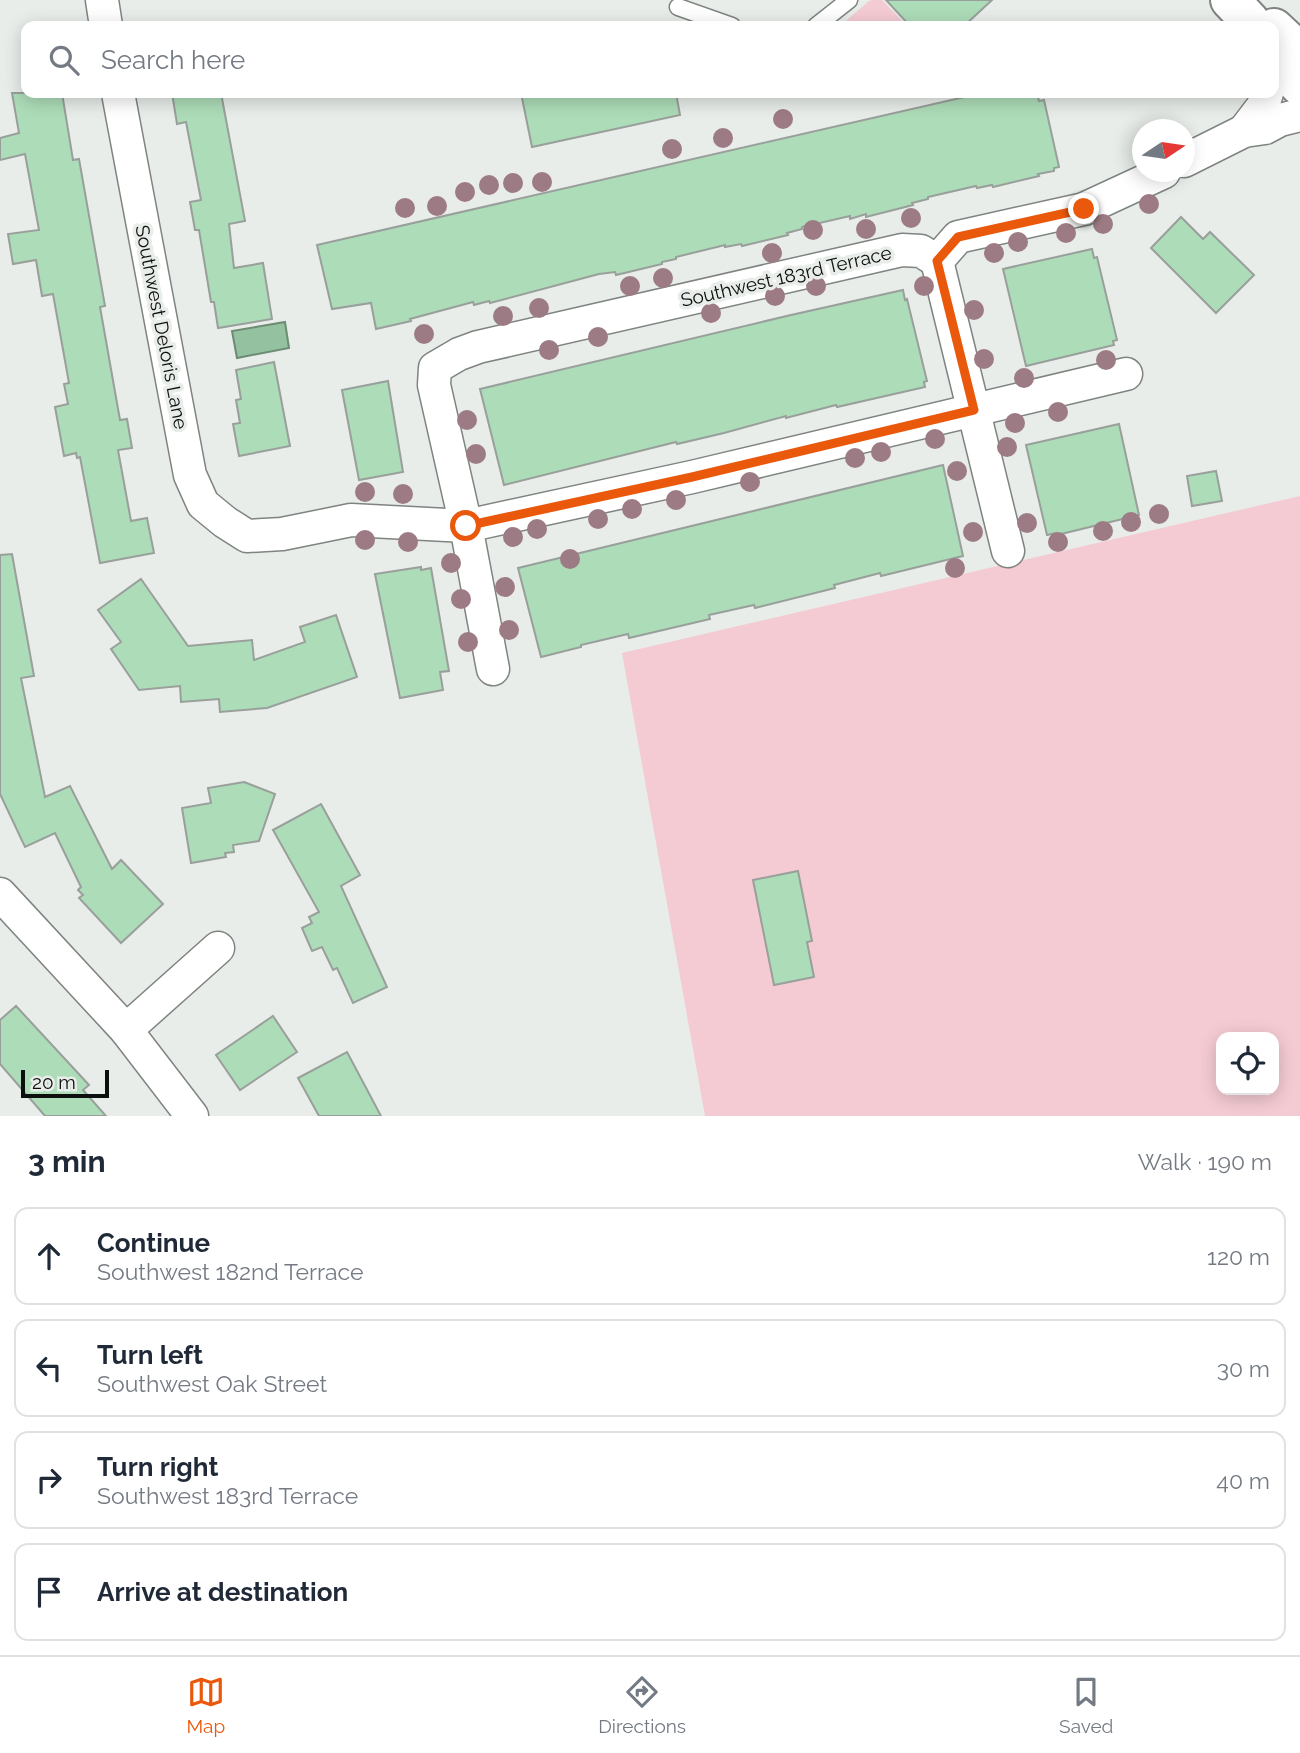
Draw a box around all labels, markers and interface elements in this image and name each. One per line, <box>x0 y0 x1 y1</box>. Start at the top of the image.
search box <box>21 21 1279 98</box>
icon: search <box>45 41 83 79</box>
text: Search here <box>101 45 245 75</box>
north arrow <box>1132 119 1195 182</box>
route end <box>1068 193 1099 224</box>
street label: Southwest Deloris Lane <box>131 223 193 431</box>
street label: Southwest 183rd Terrace <box>678 241 894 311</box>
route start <box>450 510 481 541</box>
map controls <box>1216 1032 1279 1095</box>
button: locate <box>1216 1032 1279 1095</box>
scale bar <box>21 1067 108 1099</box>
text: 20 m <box>32 1071 76 1093</box>
text: 3 min <box>28 1144 106 1179</box>
text: Walk · 190 m <box>1138 1148 1272 1175</box>
text: Continue <box>97 1228 210 1258</box>
icon: ahead <box>30 1237 68 1275</box>
text: 120 m <box>1207 1243 1270 1270</box>
text: Southwest 182nd Terrace <box>97 1258 364 1285</box>
text: Turn left <box>97 1340 203 1370</box>
icon: left <box>30 1349 68 1387</box>
text: 30 m <box>1217 1355 1270 1382</box>
text: Southwest Oak Street <box>97 1370 327 1397</box>
text: Turn right <box>97 1452 218 1482</box>
icon: right <box>30 1461 68 1499</box>
text: 40 m <box>1216 1467 1270 1494</box>
text: Southwest 183rd Terrace <box>97 1482 358 1509</box>
icon: arrive <box>30 1573 68 1611</box>
text: Arrive at destination <box>97 1577 348 1607</box>
tab: Map <box>187 1673 225 1737</box>
tab: Directions <box>598 1673 686 1737</box>
tab: Saved <box>1059 1673 1113 1737</box>

